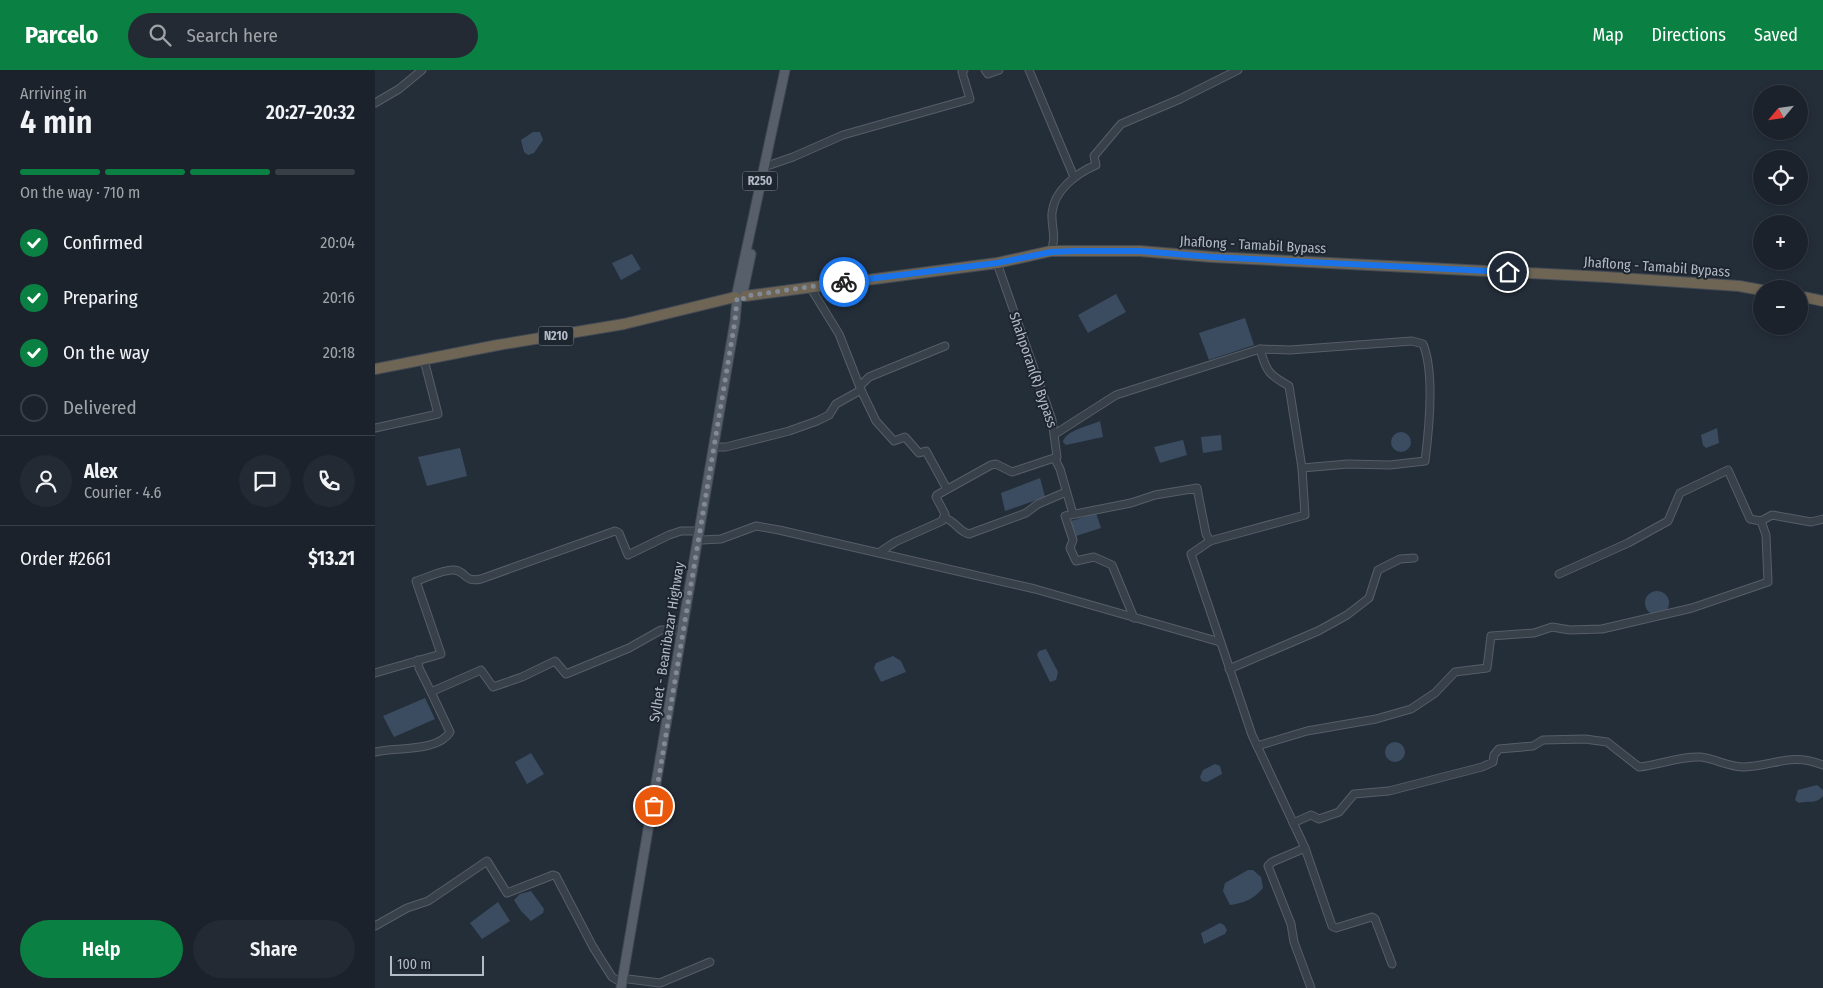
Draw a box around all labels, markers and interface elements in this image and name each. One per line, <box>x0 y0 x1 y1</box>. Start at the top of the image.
search box <box>128 13 478 58</box>
text: Parcelo <box>25 21 98 49</box>
icon: search <box>146 21 174 49</box>
text: Search here <box>186 24 278 47</box>
text: Map <box>1592 24 1624 46</box>
text: Directions <box>1652 24 1726 46</box>
text: Saved <box>1754 24 1798 46</box>
text: Arriving in <box>20 84 87 103</box>
north arrow <box>1753 85 1807 140</box>
map controls <box>1753 85 1808 335</box>
text: 20:27–20:32 <box>266 101 355 124</box>
text: 4 min <box>20 103 93 141</box>
button: locate <box>1753 150 1808 205</box>
road number: R250 <box>743 172 777 190</box>
text: On the way · 710 m <box>20 183 140 202</box>
button: + <box>1753 215 1808 270</box>
icon: check <box>20 229 48 257</box>
text: Confirmed <box>63 231 143 254</box>
text: 20:04 <box>320 233 355 252</box>
street label: Jhaflong - Tamabil Bypass <box>1179 233 1327 257</box>
pin <box>1487 251 1529 293</box>
street label: Jhaflong - Tamabil Bypass <box>1583 253 1731 281</box>
courier <box>819 257 869 307</box>
icon: home <box>1494 258 1522 286</box>
icon: bike <box>830 268 858 296</box>
button: − <box>1753 280 1808 335</box>
icon: check <box>20 284 48 312</box>
text: Preparing <box>63 286 138 309</box>
text: 20:16 <box>323 288 355 307</box>
street label: Shahporan(R) Bypass <box>1005 310 1061 430</box>
road number: N210 <box>539 326 573 346</box>
icon: check <box>20 339 48 367</box>
text: On the way <box>63 341 149 364</box>
text: 20:18 <box>323 343 355 362</box>
text: Delivered <box>63 396 137 419</box>
button: person <box>20 455 72 507</box>
button: chat <box>239 455 291 507</box>
button: phone <box>303 455 355 507</box>
text: Alex <box>84 460 118 483</box>
text: Courier · 4.6 <box>84 483 162 502</box>
text: Order #2661 <box>20 547 111 570</box>
text: $13.21 <box>308 547 355 570</box>
street label: Sylhet - Beanibazar Highway <box>646 560 688 723</box>
pin <box>633 785 675 827</box>
icon: bag <box>640 792 668 820</box>
button: Help <box>20 920 183 978</box>
button: Share <box>193 920 355 978</box>
scale bar <box>390 953 484 976</box>
text: 100 m <box>397 956 431 973</box>

